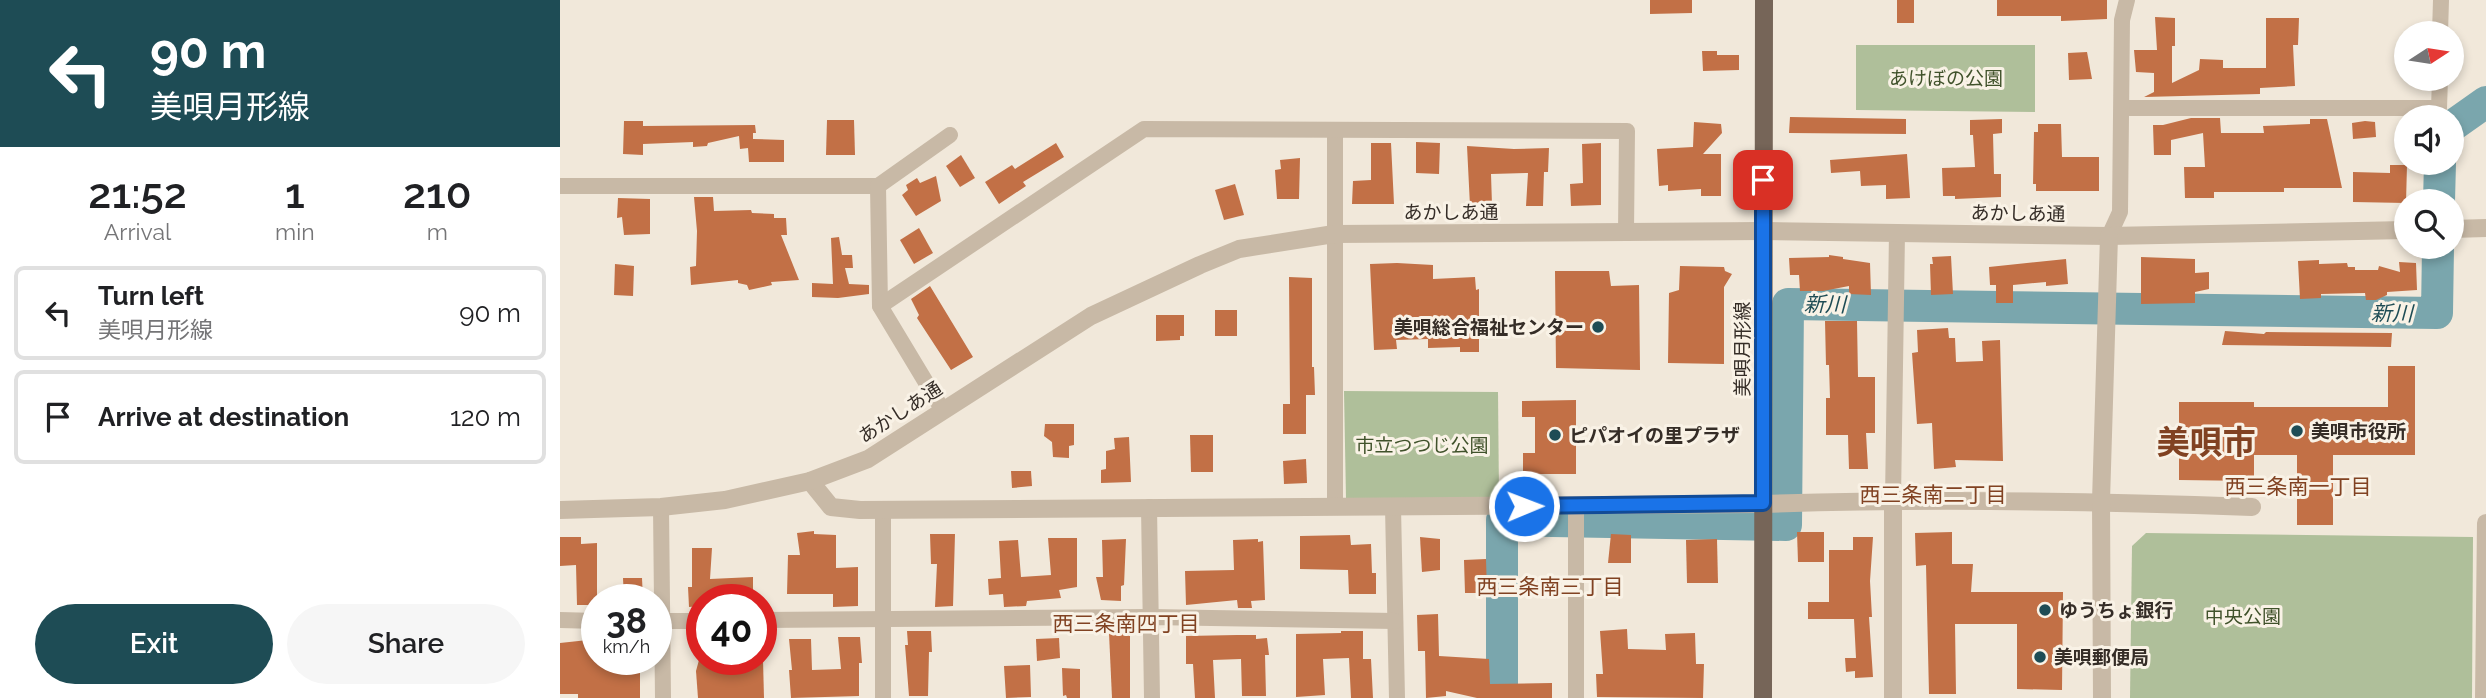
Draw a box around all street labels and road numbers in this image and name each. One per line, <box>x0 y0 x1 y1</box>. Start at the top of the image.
street label: あかしあ通 <box>1403 201 1499 223</box>
street label: あかしあ通 <box>1970 201 2066 225</box>
street label: 美唄月形線 <box>1731 301 1753 397</box>
street label: あかしあ通 <box>854 377 946 447</box>

